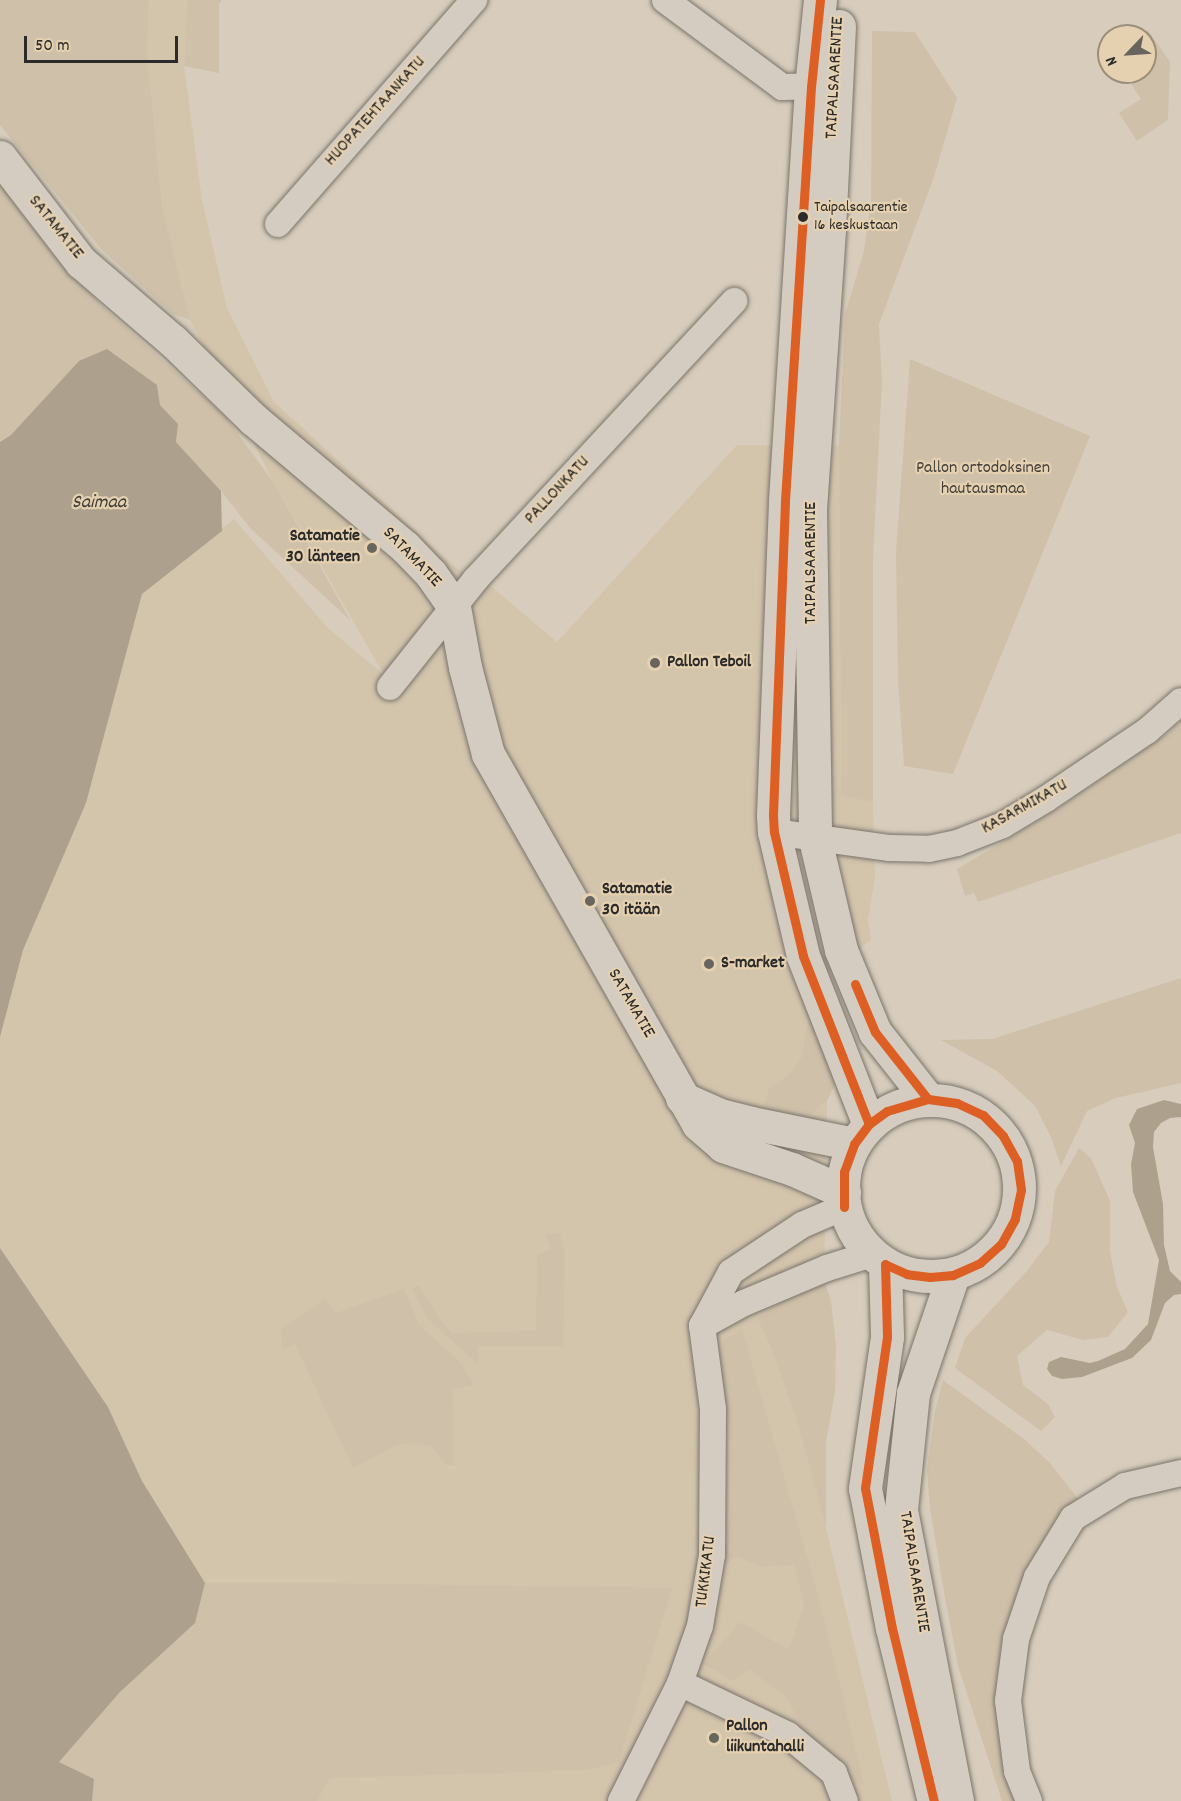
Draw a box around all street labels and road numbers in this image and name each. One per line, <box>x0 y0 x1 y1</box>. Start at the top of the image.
street label: TAIPALSAARENTIE <box>822 16 850 140</box>
street label: HUOPATEHTAANKATU <box>321 53 431 171</box>
street label: SATAMATIE <box>23 192 87 264</box>
street label: PALLONKATU <box>521 452 595 530</box>
street label: TAIPALSAARENTIE <box>801 502 823 624</box>
street label: SATAMATIE <box>377 523 445 593</box>
street label: KASARMIKATU <box>978 776 1072 840</box>
street label: SATAMATIE <box>602 966 658 1042</box>
street label: TAIPALSAARENTIE <box>893 1510 933 1634</box>
street label: TUKKIKATU <box>692 1535 722 1609</box>

